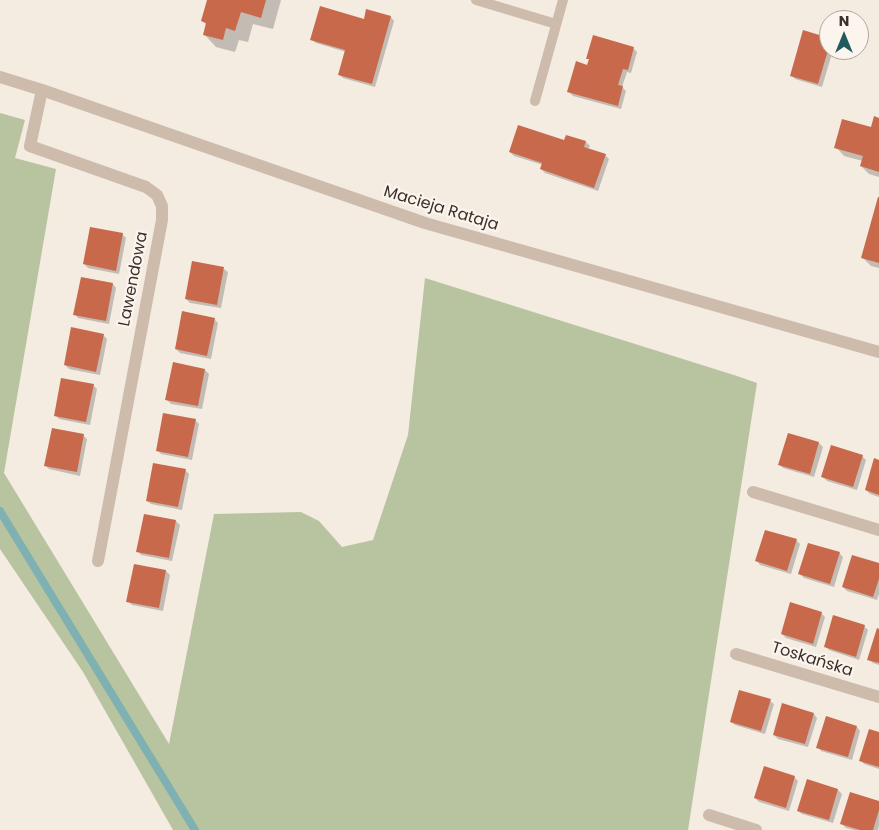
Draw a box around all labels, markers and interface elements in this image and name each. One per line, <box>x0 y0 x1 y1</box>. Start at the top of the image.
north arrow <box>819 10 869 60</box>
text: N <box>839 11 849 31</box>
street label: Macieja Rataja <box>381 182 501 236</box>
street label: Lawendowa <box>115 230 153 328</box>
street label: Toskańska <box>769 639 855 681</box>

